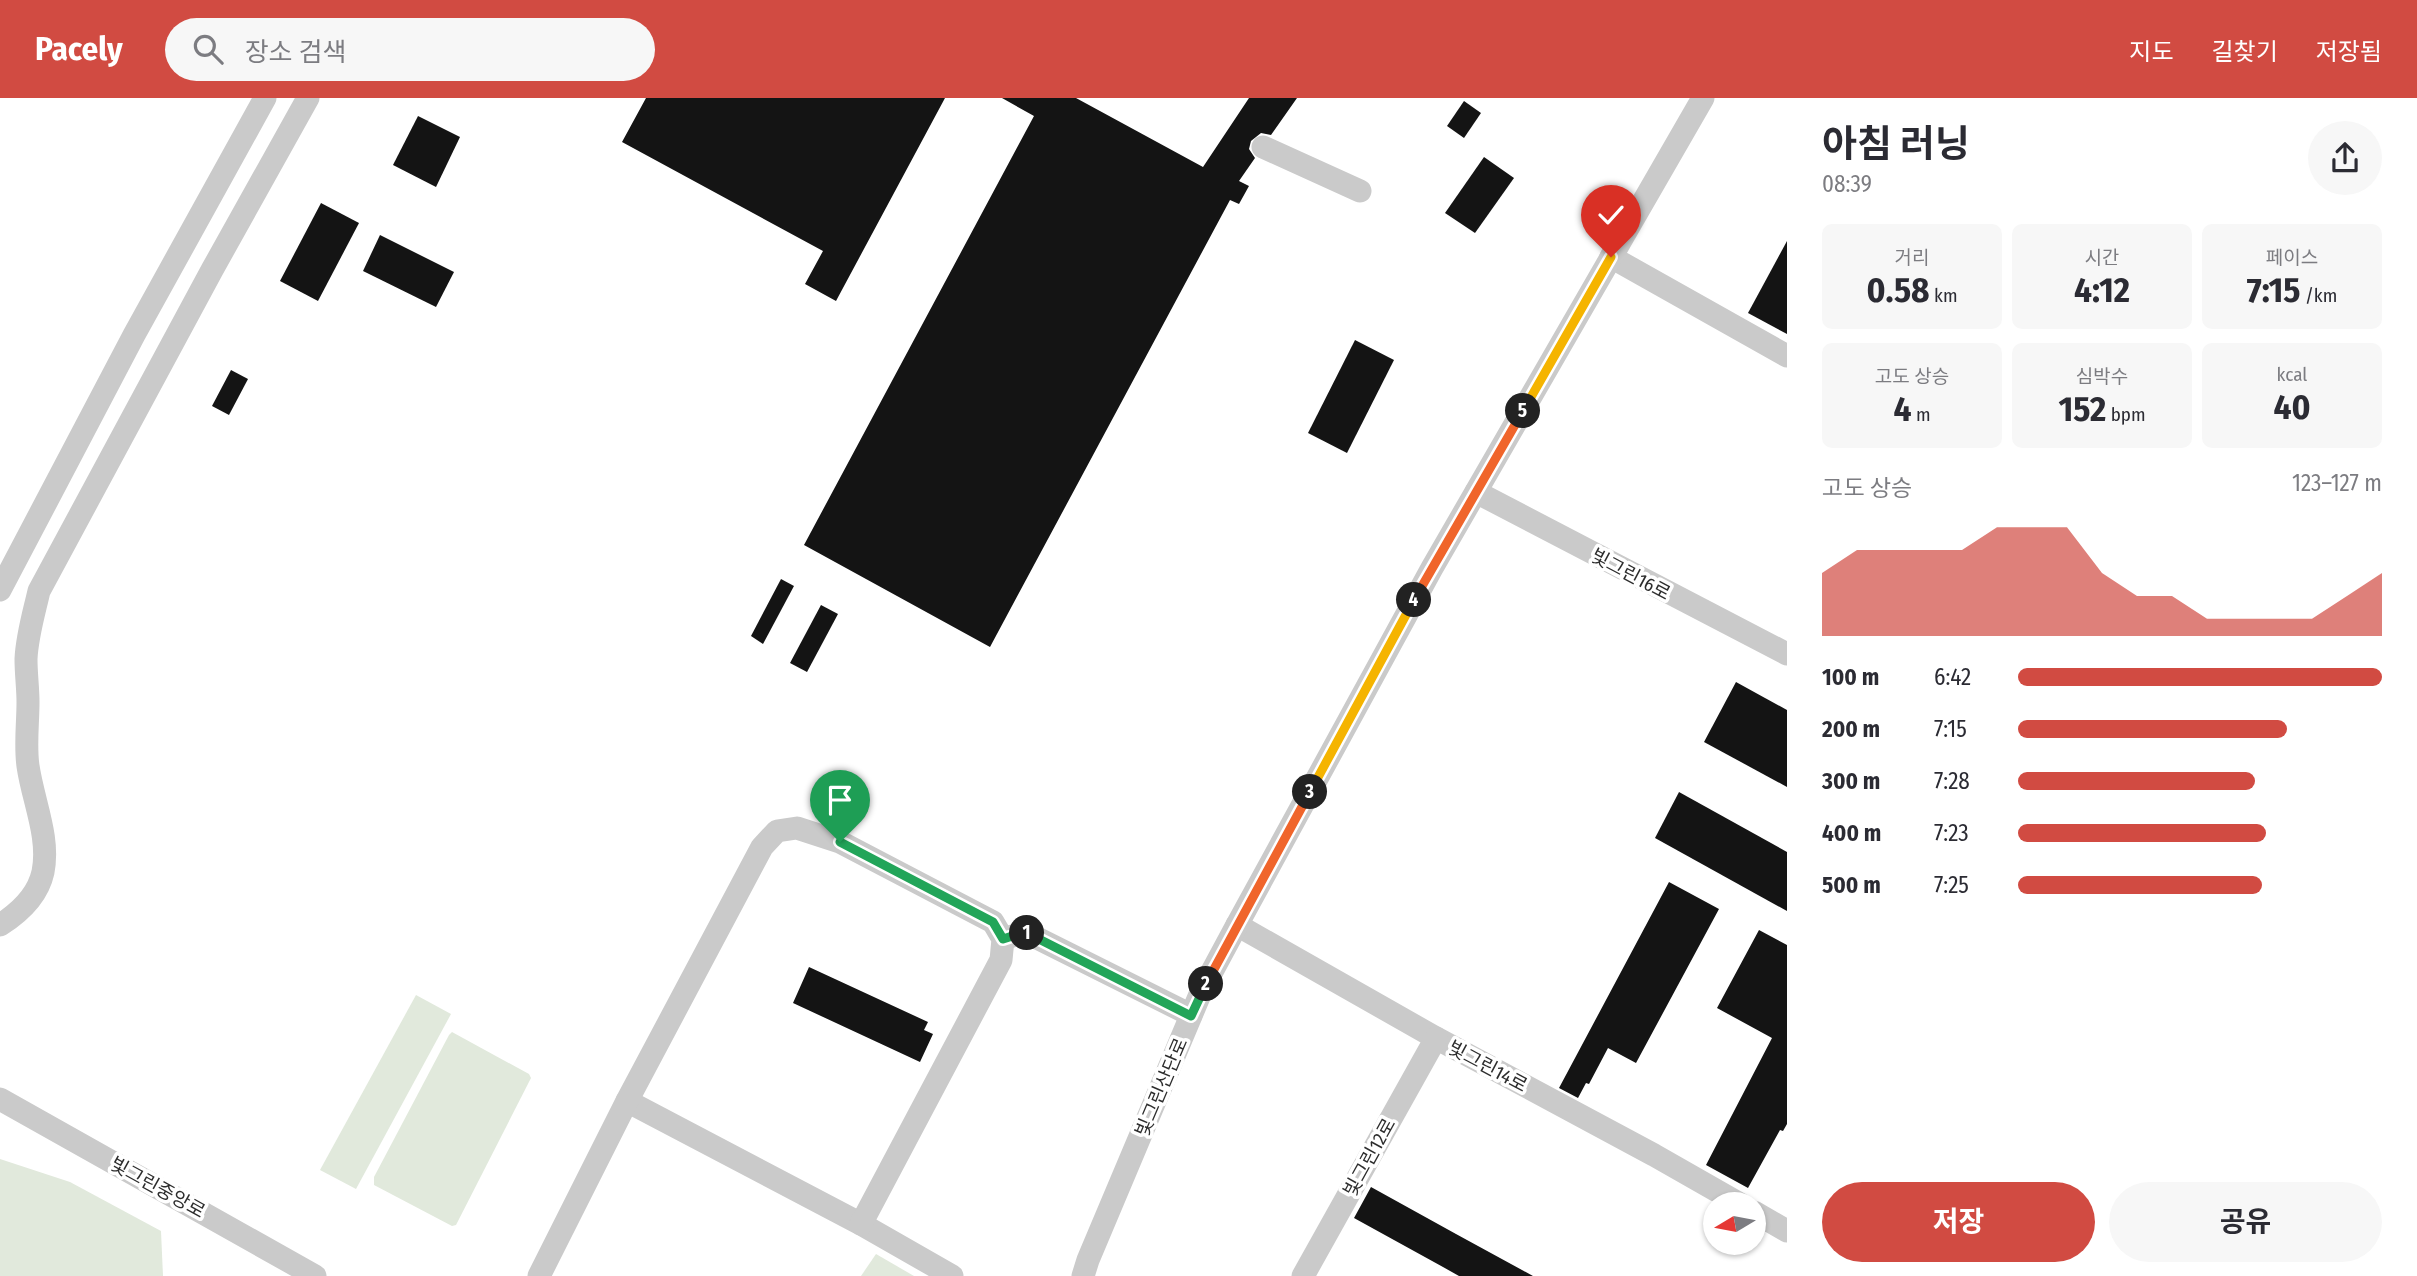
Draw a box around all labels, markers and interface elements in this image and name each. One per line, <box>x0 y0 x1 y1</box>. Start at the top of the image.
search box <box>165 18 655 81</box>
text: Pacely <box>35 29 123 69</box>
icon: search <box>189 30 227 68</box>
text: 장소 검색 <box>245 37 346 68</box>
text: 지도 <box>2129 38 2174 66</box>
text: 길찾기 <box>2212 38 2278 66</box>
text: 저장됨 <box>2316 38 2382 66</box>
text: 아침 러닝 <box>1822 121 1970 167</box>
button: share <box>2308 121 2382 195</box>
text: 08:39 <box>1822 170 1872 198</box>
pin <box>1581 185 1641 257</box>
icon: check <box>1592 196 1630 234</box>
text: 거리 <box>1895 246 1929 269</box>
text: 시간 <box>2085 246 2119 269</box>
text: 페이스 <box>2266 246 2318 269</box>
text: 0.58 <box>1866 269 1930 311</box>
text: 4:12 <box>2074 269 2130 311</box>
text: 7:15 <box>2247 269 2300 311</box>
text: km <box>1930 284 1958 307</box>
text: /km <box>2300 284 2337 307</box>
text: kcal <box>2277 363 2307 386</box>
text: 고도 상승 <box>1875 365 1949 388</box>
text: 심박수 <box>2076 365 2128 388</box>
text: 40 <box>2273 386 2311 428</box>
text: 4 <box>1893 388 1911 430</box>
text: 152 <box>2058 388 2106 430</box>
pin: 5 <box>1506 394 1540 428</box>
text: 5 <box>1518 399 1527 422</box>
text: m <box>1911 403 1931 426</box>
text: bpm <box>2106 403 2146 426</box>
text: 123–127 m <box>2292 469 2382 497</box>
text: 고도 상승 <box>1822 474 1912 502</box>
street label: 빛그린16로 <box>1587 544 1674 605</box>
pin: 4 <box>1396 582 1432 618</box>
text: 4 <box>1409 588 1418 611</box>
text: 100 m <box>1822 663 1879 691</box>
text: 6:42 <box>1934 663 1971 691</box>
text: 200 m <box>1822 715 1880 743</box>
text: 7:15 <box>1934 715 1967 743</box>
text: 300 m <box>1822 767 1880 795</box>
text: 7:28 <box>1934 767 1970 795</box>
pin <box>810 770 870 842</box>
pin: 3 <box>1292 774 1328 810</box>
text: 3 <box>1305 780 1314 803</box>
icon: arrive <box>821 781 859 819</box>
text: 400 m <box>1822 819 1881 847</box>
text: 7:23 <box>1934 819 1969 847</box>
text: 500 m <box>1822 871 1881 899</box>
text: 7:25 <box>1934 871 1969 899</box>
pin: 1 <box>1010 916 1044 950</box>
text: 1 <box>1022 921 1031 944</box>
pin: 2 <box>1188 966 1224 1001</box>
text: 2 <box>1201 972 1210 995</box>
street label: 빛그린산단로 <box>1130 1034 1193 1140</box>
street label: 빛그린14로 <box>1444 1036 1531 1097</box>
street label: 빛그린12로 <box>1339 1114 1400 1200</box>
street label: 빛그린중앙로 <box>106 1152 209 1223</box>
button: 저장 <box>1822 1182 2095 1262</box>
button: 공유 <box>2109 1182 2382 1262</box>
north arrow <box>1703 1192 1766 1255</box>
map controls <box>1703 1192 1766 1255</box>

